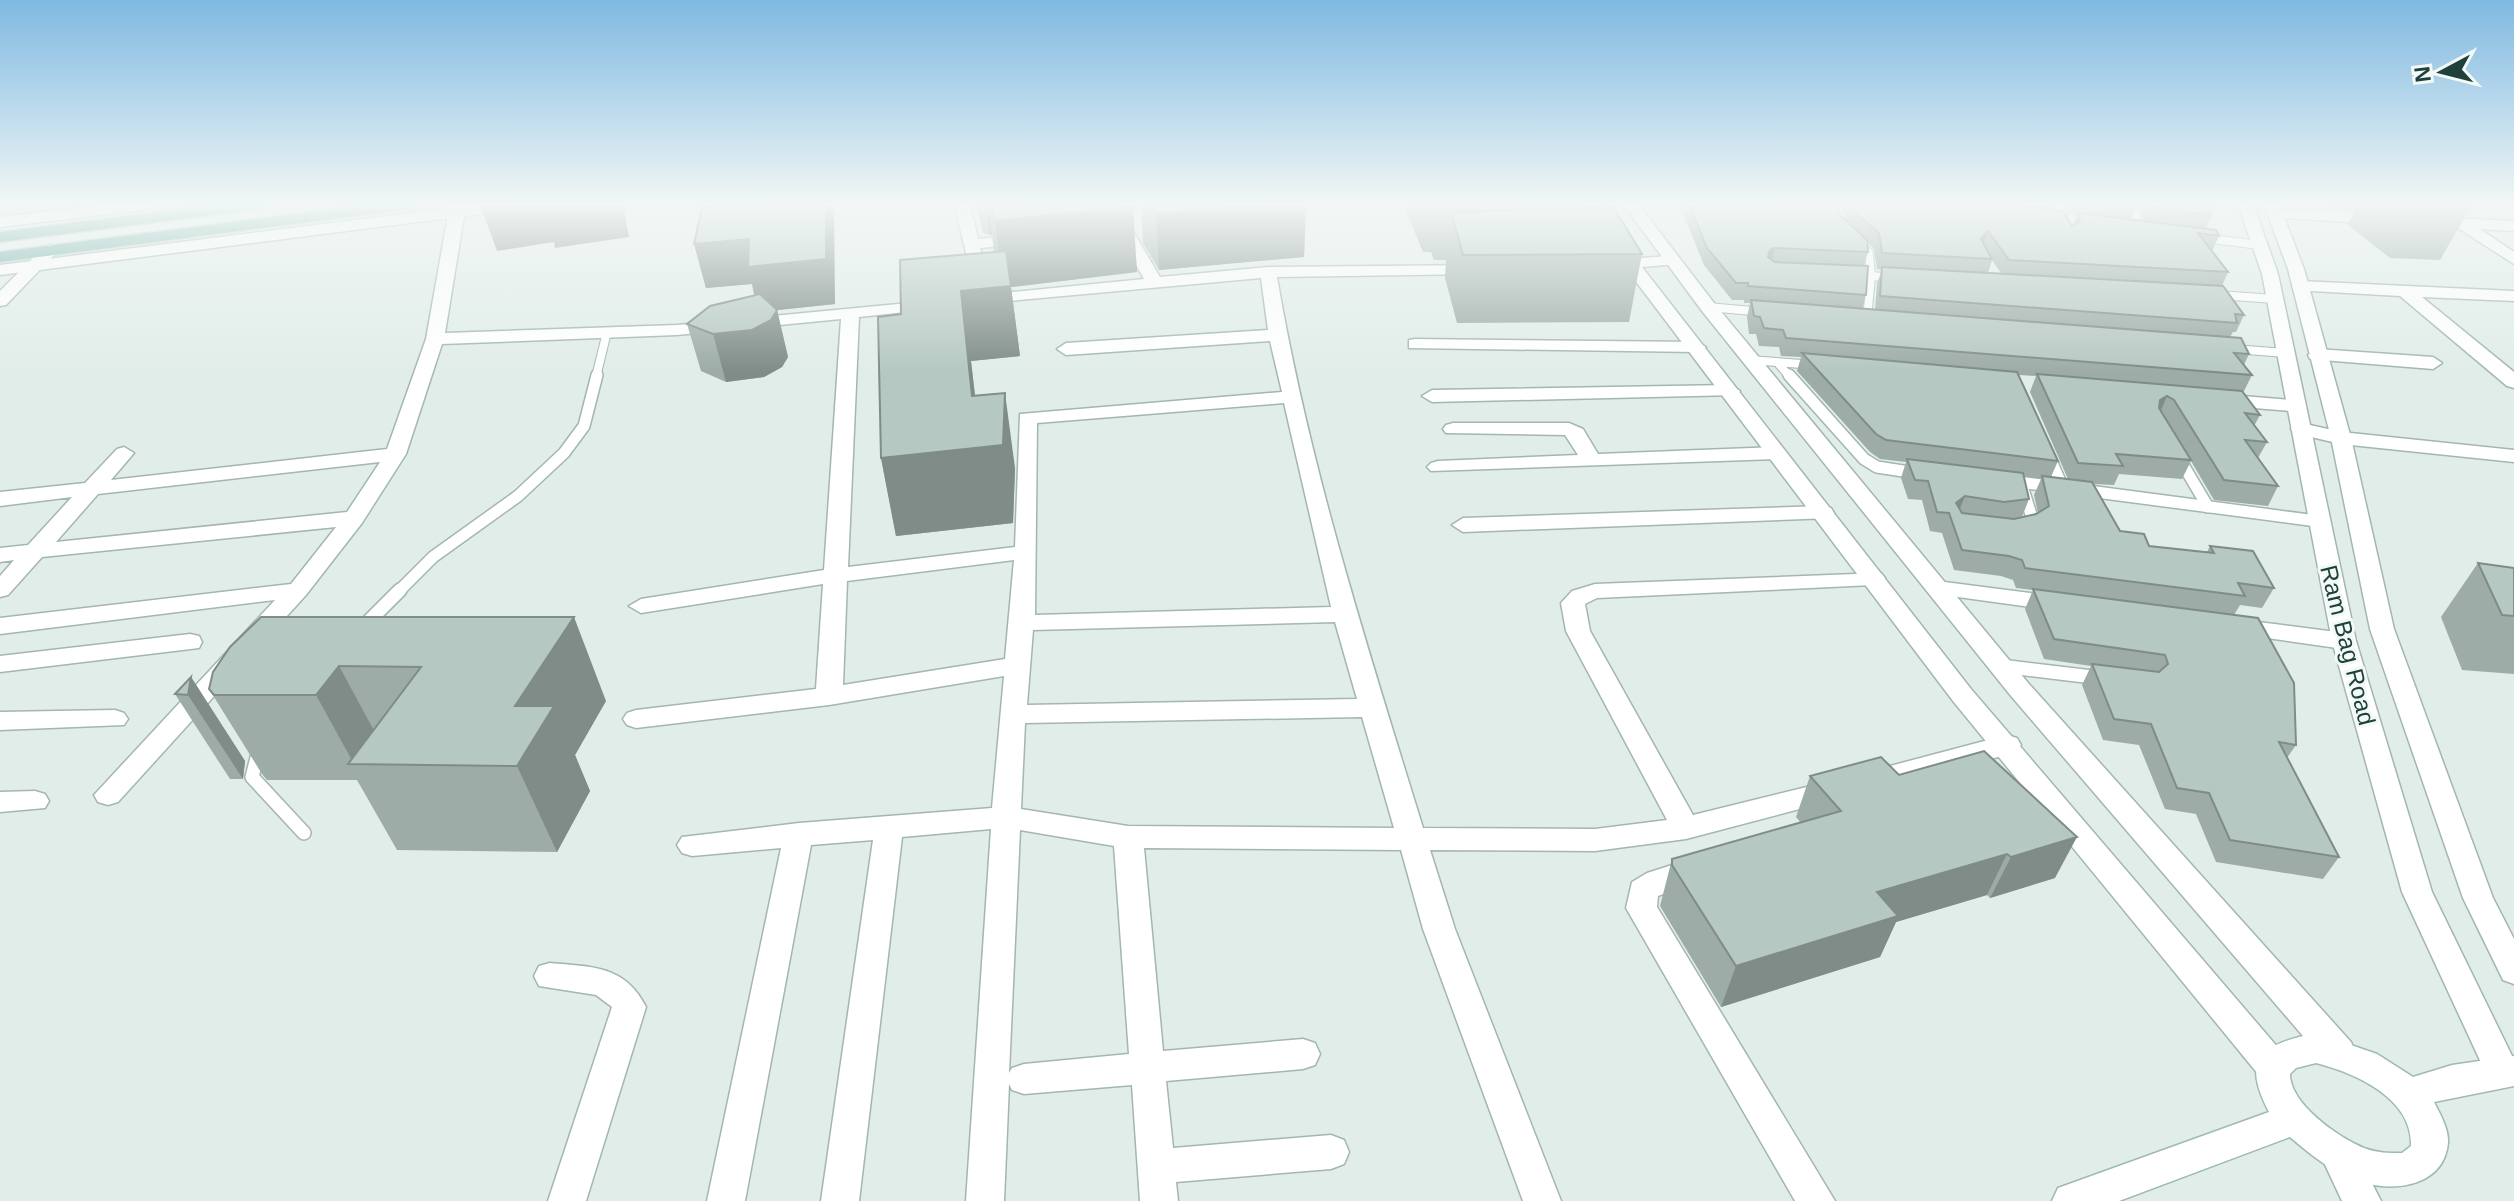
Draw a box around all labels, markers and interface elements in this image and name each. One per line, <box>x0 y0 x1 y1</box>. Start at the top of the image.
north arrow <box>2402 32 2482 112</box>
text: N <box>2409 65 2436 84</box>
street label: Ram Bag Road <box>2315 562 2381 728</box>

